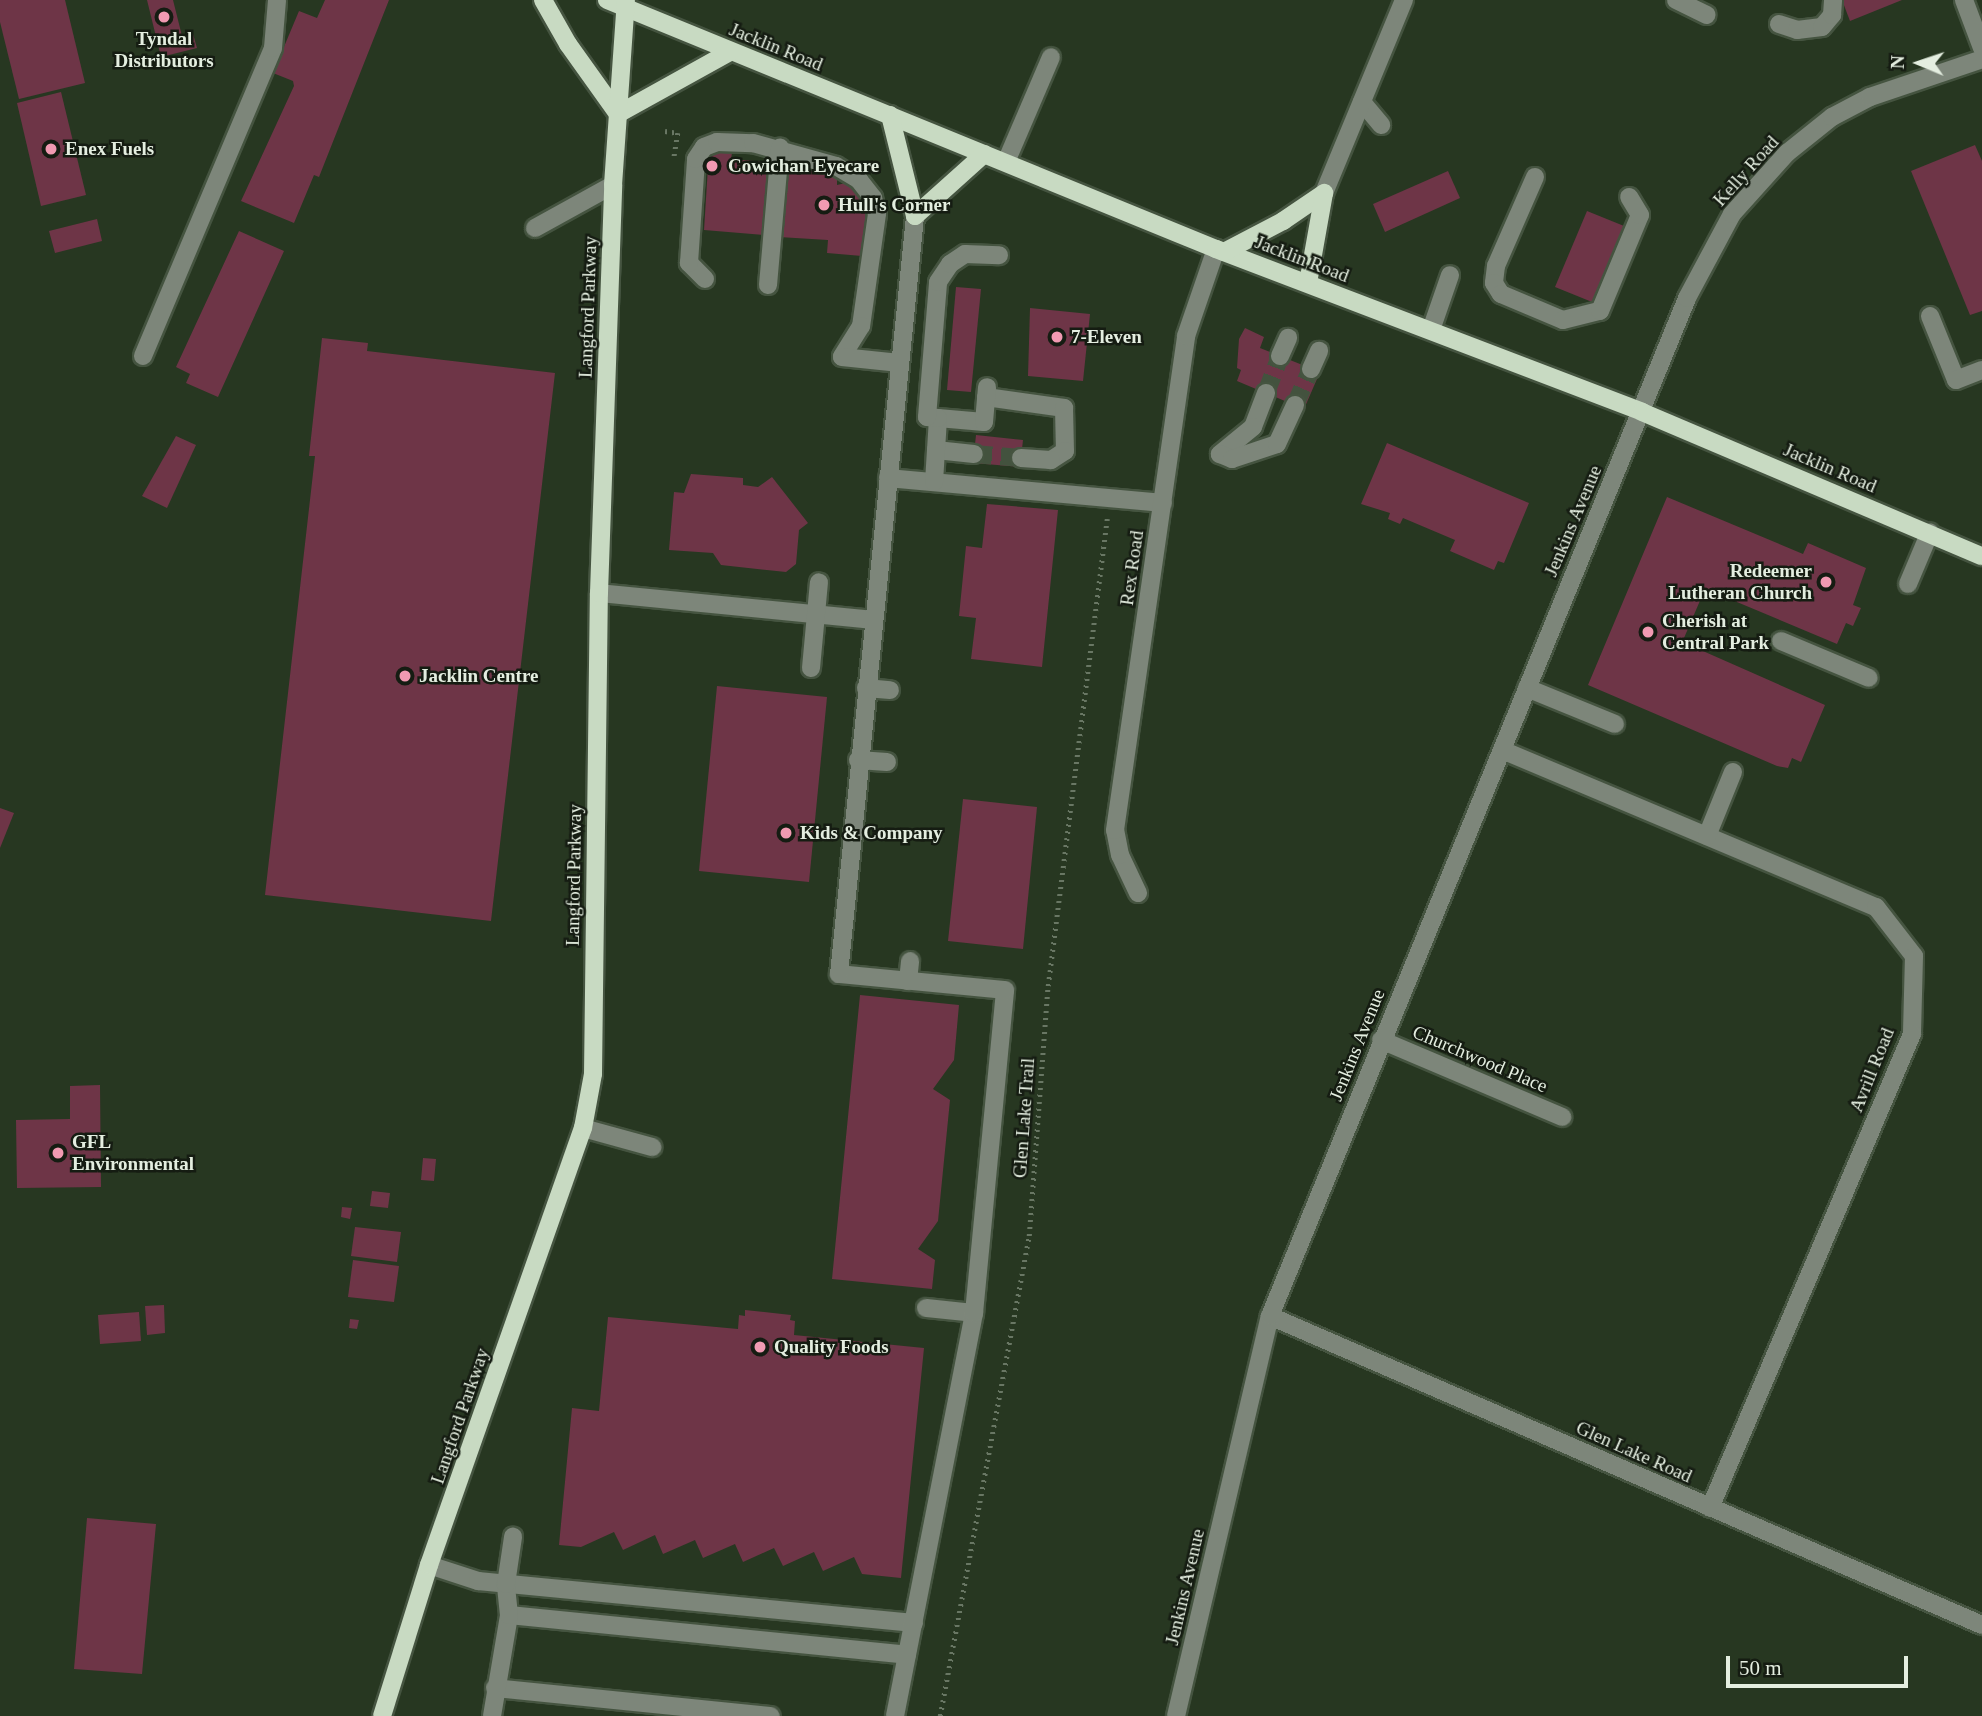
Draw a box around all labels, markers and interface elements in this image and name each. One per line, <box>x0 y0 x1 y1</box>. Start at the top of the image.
marker: Tyndal Distributors <box>156 9 172 25</box>
street label: Jacklin Road <box>726 18 826 76</box>
place label: Tyndal Distributors <box>114 28 214 72</box>
north arrow <box>1884 28 1954 98</box>
text: N <box>1887 55 1908 69</box>
street label: Kelly Road <box>1708 131 1784 211</box>
place label: Enex Fuels <box>65 138 154 160</box>
marker: Enex Fuels <box>43 141 59 157</box>
place label: Cowichan Eyecare <box>728 155 879 177</box>
marker: Cowichan Eyecare <box>702 156 722 176</box>
place label: Hull's Corner <box>838 194 950 216</box>
marker: Hull's Corner <box>816 197 832 213</box>
street label: Jacklin Road <box>1252 231 1352 287</box>
street label: Langford Parkway <box>574 236 602 378</box>
place label: 7-Eleven <box>1071 326 1142 348</box>
marker: 7-Eleven <box>1049 329 1065 345</box>
street label: Jacklin Road <box>1780 438 1880 498</box>
street label: Jenkins Avenue <box>1539 462 1607 580</box>
street label: Rex Road <box>1115 529 1149 607</box>
place label: Redeemer Lutheran Church <box>1668 560 1812 604</box>
marker: Redeemer Lutheran Church <box>1818 574 1834 590</box>
place label: Cherish at Central Park <box>1662 610 1769 654</box>
marker: Cherish at Central Park <box>1640 624 1656 640</box>
place label: Jacklin Centre <box>419 665 538 687</box>
marker: Jacklin Centre <box>397 668 413 684</box>
street label: Langford Parkway <box>561 804 587 946</box>
place label: Kids & Company <box>800 822 943 844</box>
marker: Kids & Company <box>778 825 794 841</box>
street label: Jenkins Avenue <box>1324 985 1390 1105</box>
street label: Churchwood Place <box>1409 1020 1551 1098</box>
street label: Avrill Road <box>1845 1025 1899 1115</box>
street label: Glen Lake Trail <box>1008 1057 1040 1179</box>
place label: GFL Environmental <box>72 1131 194 1175</box>
marker: GFL Environmental <box>50 1145 66 1161</box>
place label: Quality Foods <box>774 1336 889 1358</box>
marker: Quality Foods <box>752 1339 768 1355</box>
street label: Langford Parkway <box>426 1345 494 1487</box>
street label: Glen Lake Road <box>1572 1416 1696 1488</box>
street label: Jenkins Avenue <box>1160 1526 1210 1648</box>
scale bar <box>1730 1642 1912 1686</box>
text: 50 m <box>1739 1656 1782 1680</box>

